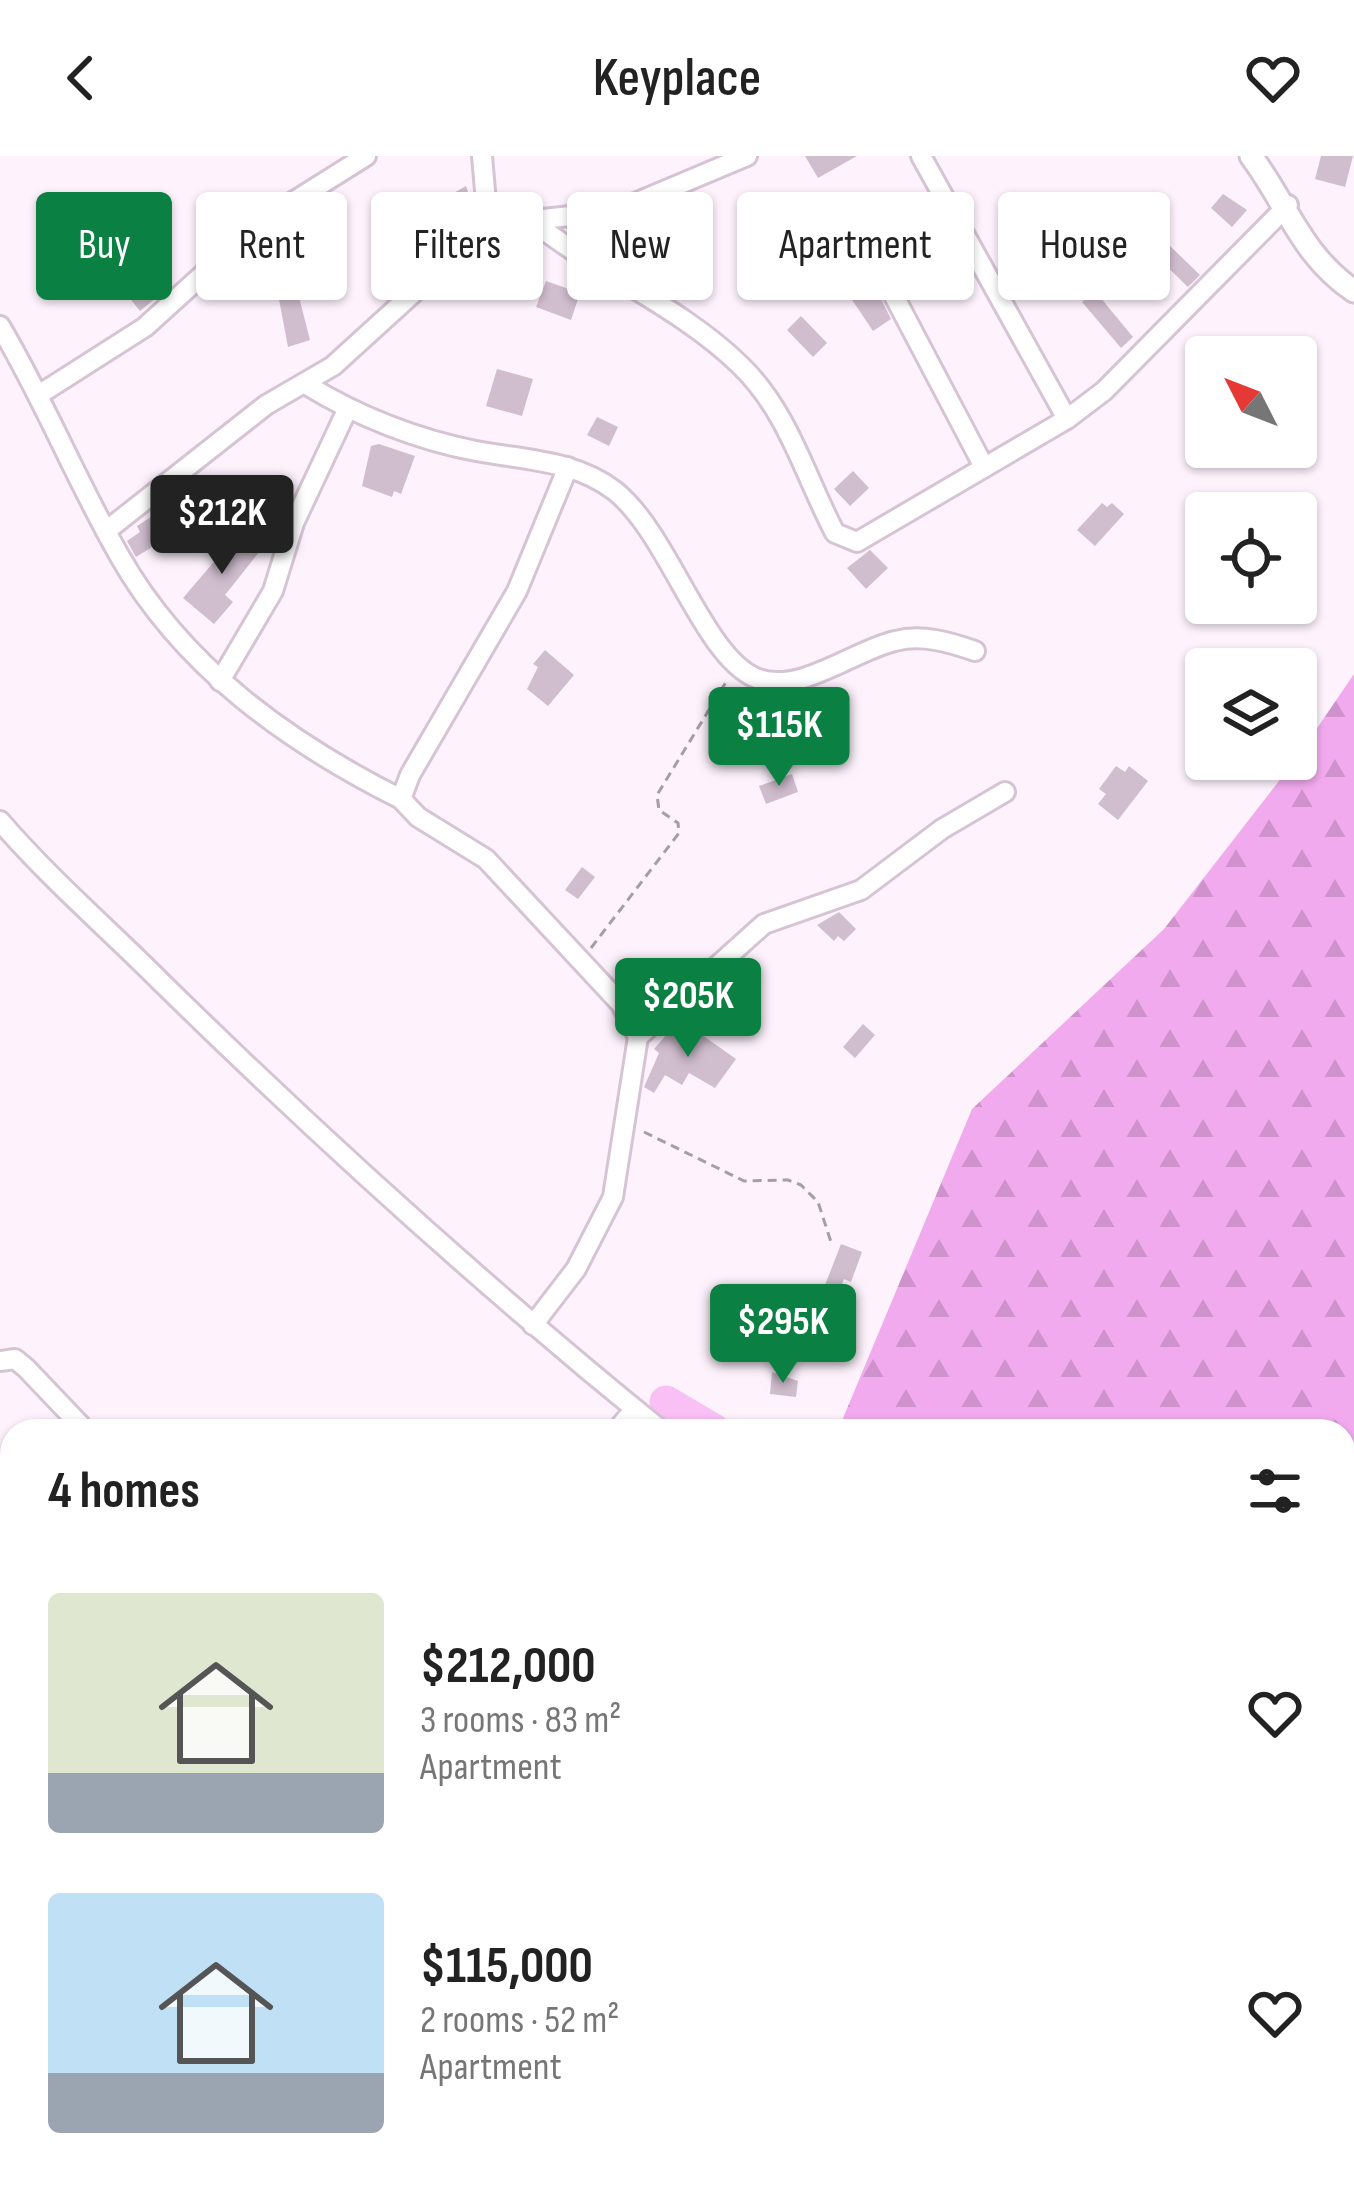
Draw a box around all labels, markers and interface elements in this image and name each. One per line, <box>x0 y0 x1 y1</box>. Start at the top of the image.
icon: back <box>48 45 114 111</box>
icon: heart <box>1240 45 1306 111</box>
text: Keyplace <box>593 46 761 111</box>
chip: Buy <box>36 192 172 300</box>
chip: Rent <box>196 192 347 300</box>
chip: Filters <box>371 192 543 300</box>
chip: New <box>567 192 713 300</box>
chip: Apartment <box>737 192 974 300</box>
chip: House <box>998 192 1170 300</box>
north arrow <box>1185 336 1317 468</box>
map controls <box>1185 336 1317 780</box>
pin: $212K <box>138 475 306 577</box>
text: $212K <box>177 490 267 537</box>
button: locate <box>1185 492 1317 624</box>
button: layers <box>1185 648 1317 780</box>
pin: $115K <box>695 687 863 789</box>
text: $115K <box>736 702 822 749</box>
pin: $205K <box>604 958 772 1060</box>
text: $205K <box>642 973 734 1020</box>
pin: $295K <box>699 1284 867 1386</box>
text: $295K <box>737 1299 829 1346</box>
icon: filters <box>1242 1458 1308 1524</box>
text: 4 homes <box>48 1461 200 1522</box>
text: $212,000 <box>420 1636 596 1697</box>
icon: home <box>144 1641 288 1785</box>
icon: heart <box>1242 1680 1308 1746</box>
text: 3 rooms · 83 m² <box>420 1697 621 1744</box>
text: Apartment <box>420 1744 562 1791</box>
text: $115,000 <box>420 1936 593 1997</box>
icon: home <box>144 1941 288 2085</box>
icon: heart <box>1242 1980 1308 2046</box>
text: 2 rooms · 52 m² <box>420 1997 620 2044</box>
text: Apartment <box>420 2044 562 2091</box>

